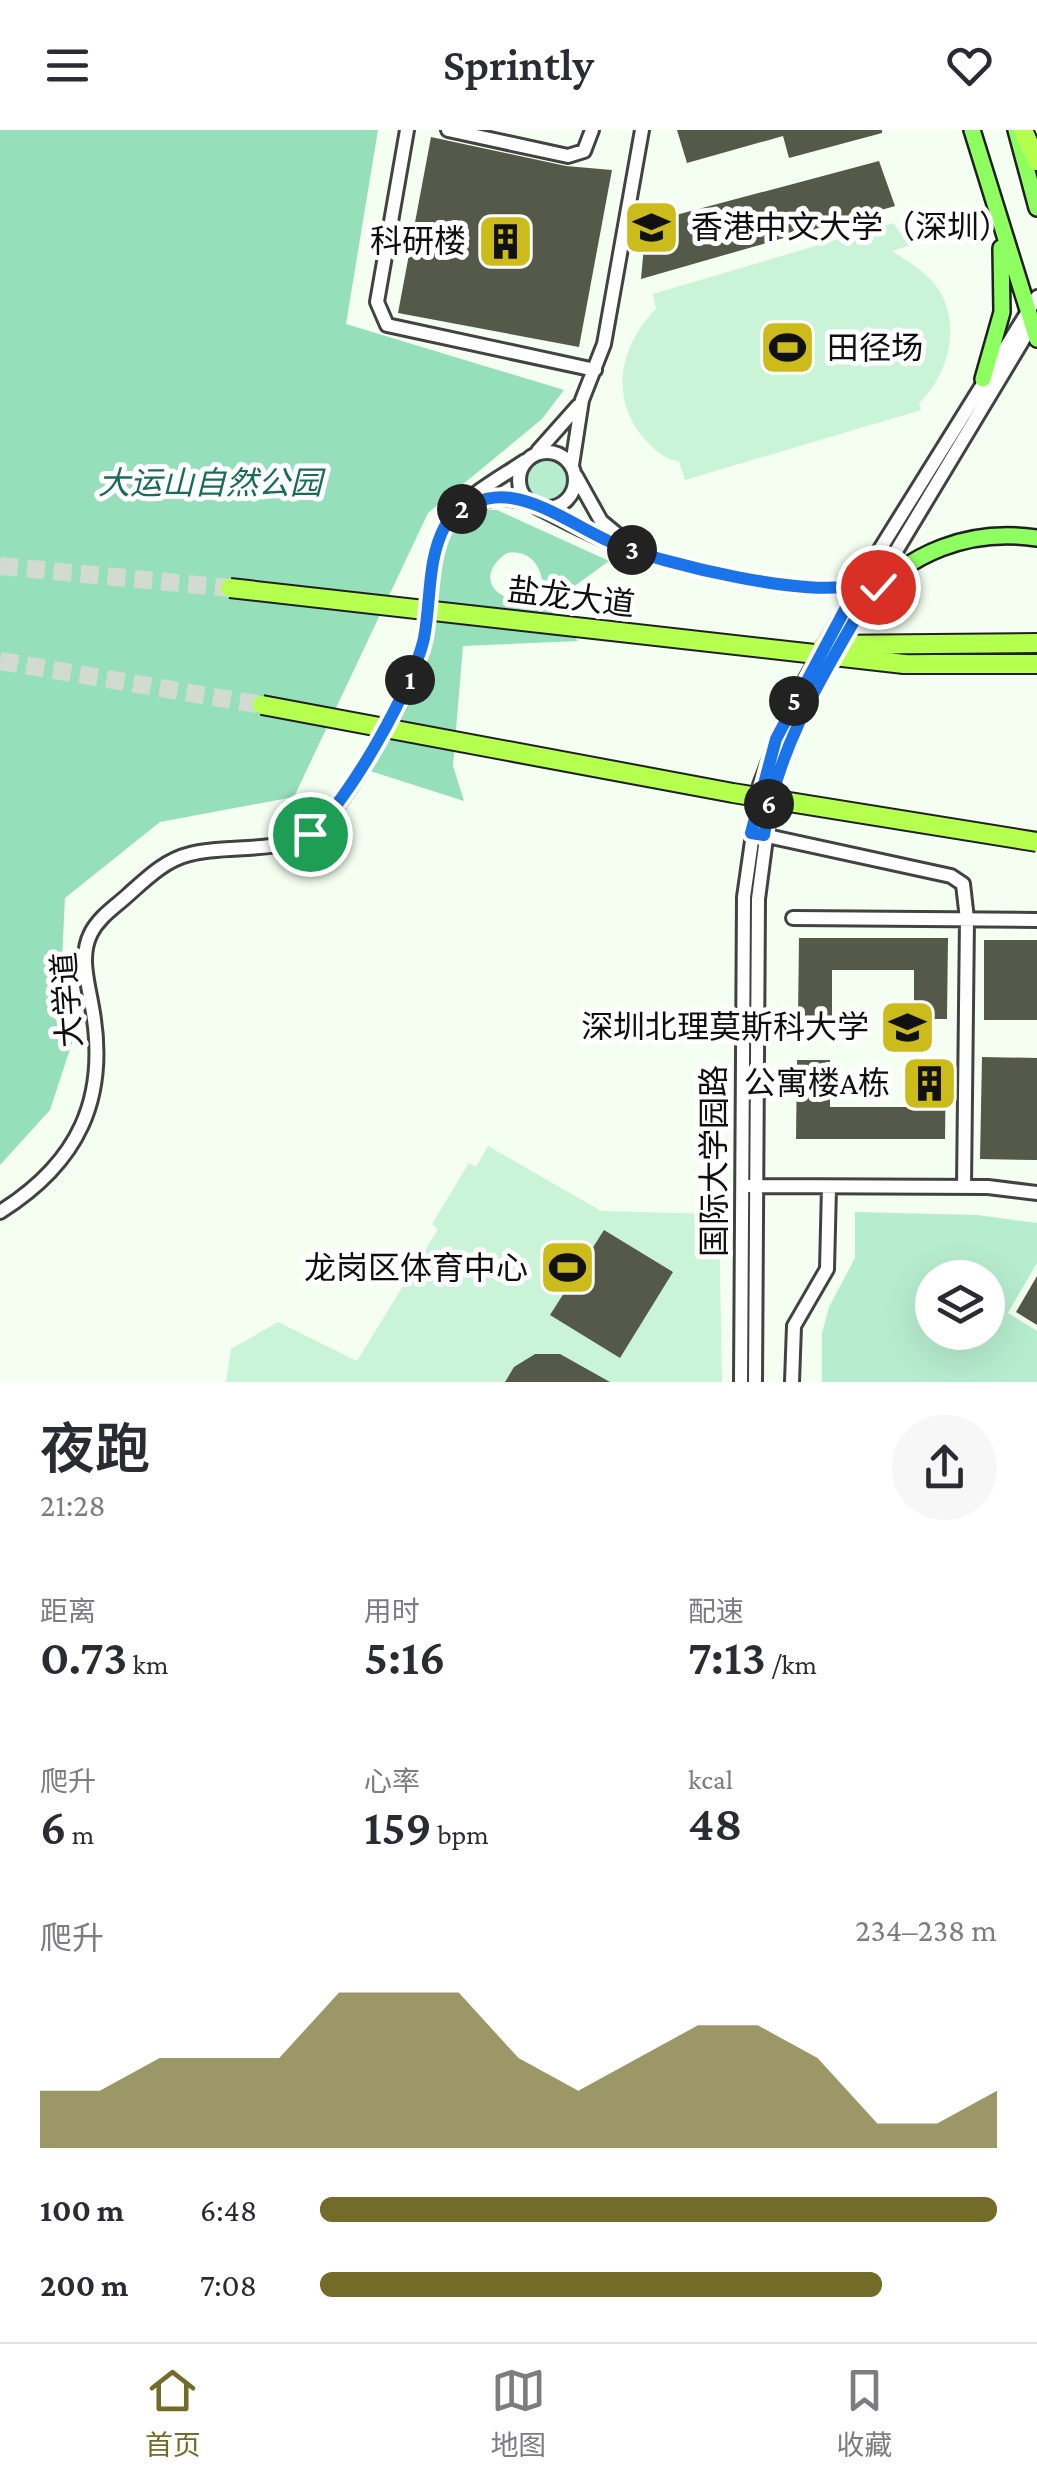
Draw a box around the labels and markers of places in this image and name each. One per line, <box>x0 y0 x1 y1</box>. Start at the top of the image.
school or university icon: 香港中文大学（深圳） <box>622 197 682 257</box>
place label: 香港中文大学（深圳） <box>691 209 1011 245</box>
building icon: 科研楼 <box>475 211 535 271</box>
place label: 科研楼 <box>370 223 466 259</box>
sports icon: 田径场 <box>758 318 818 378</box>
place label: 田径场 <box>827 330 923 366</box>
pin: 2 <box>437 484 487 534</box>
pin: 3 <box>607 525 657 575</box>
pin <box>836 545 921 630</box>
pin: 1 <box>385 655 435 705</box>
pin: 5 <box>769 676 819 726</box>
pin: 6 <box>744 779 794 829</box>
pin <box>268 792 353 877</box>
school or university icon: 深圳北理莫斯科大学 <box>878 997 938 1057</box>
place label: 深圳北理莫斯科大学 <box>581 1009 869 1045</box>
building icon: 公寓楼A栋 <box>899 1053 959 1113</box>
place label: 公寓楼A栋 <box>744 1065 890 1101</box>
sports icon: 龙岗区体育中心 <box>537 1238 597 1298</box>
place label: 龙岗区体育中心 <box>304 1250 528 1286</box>

